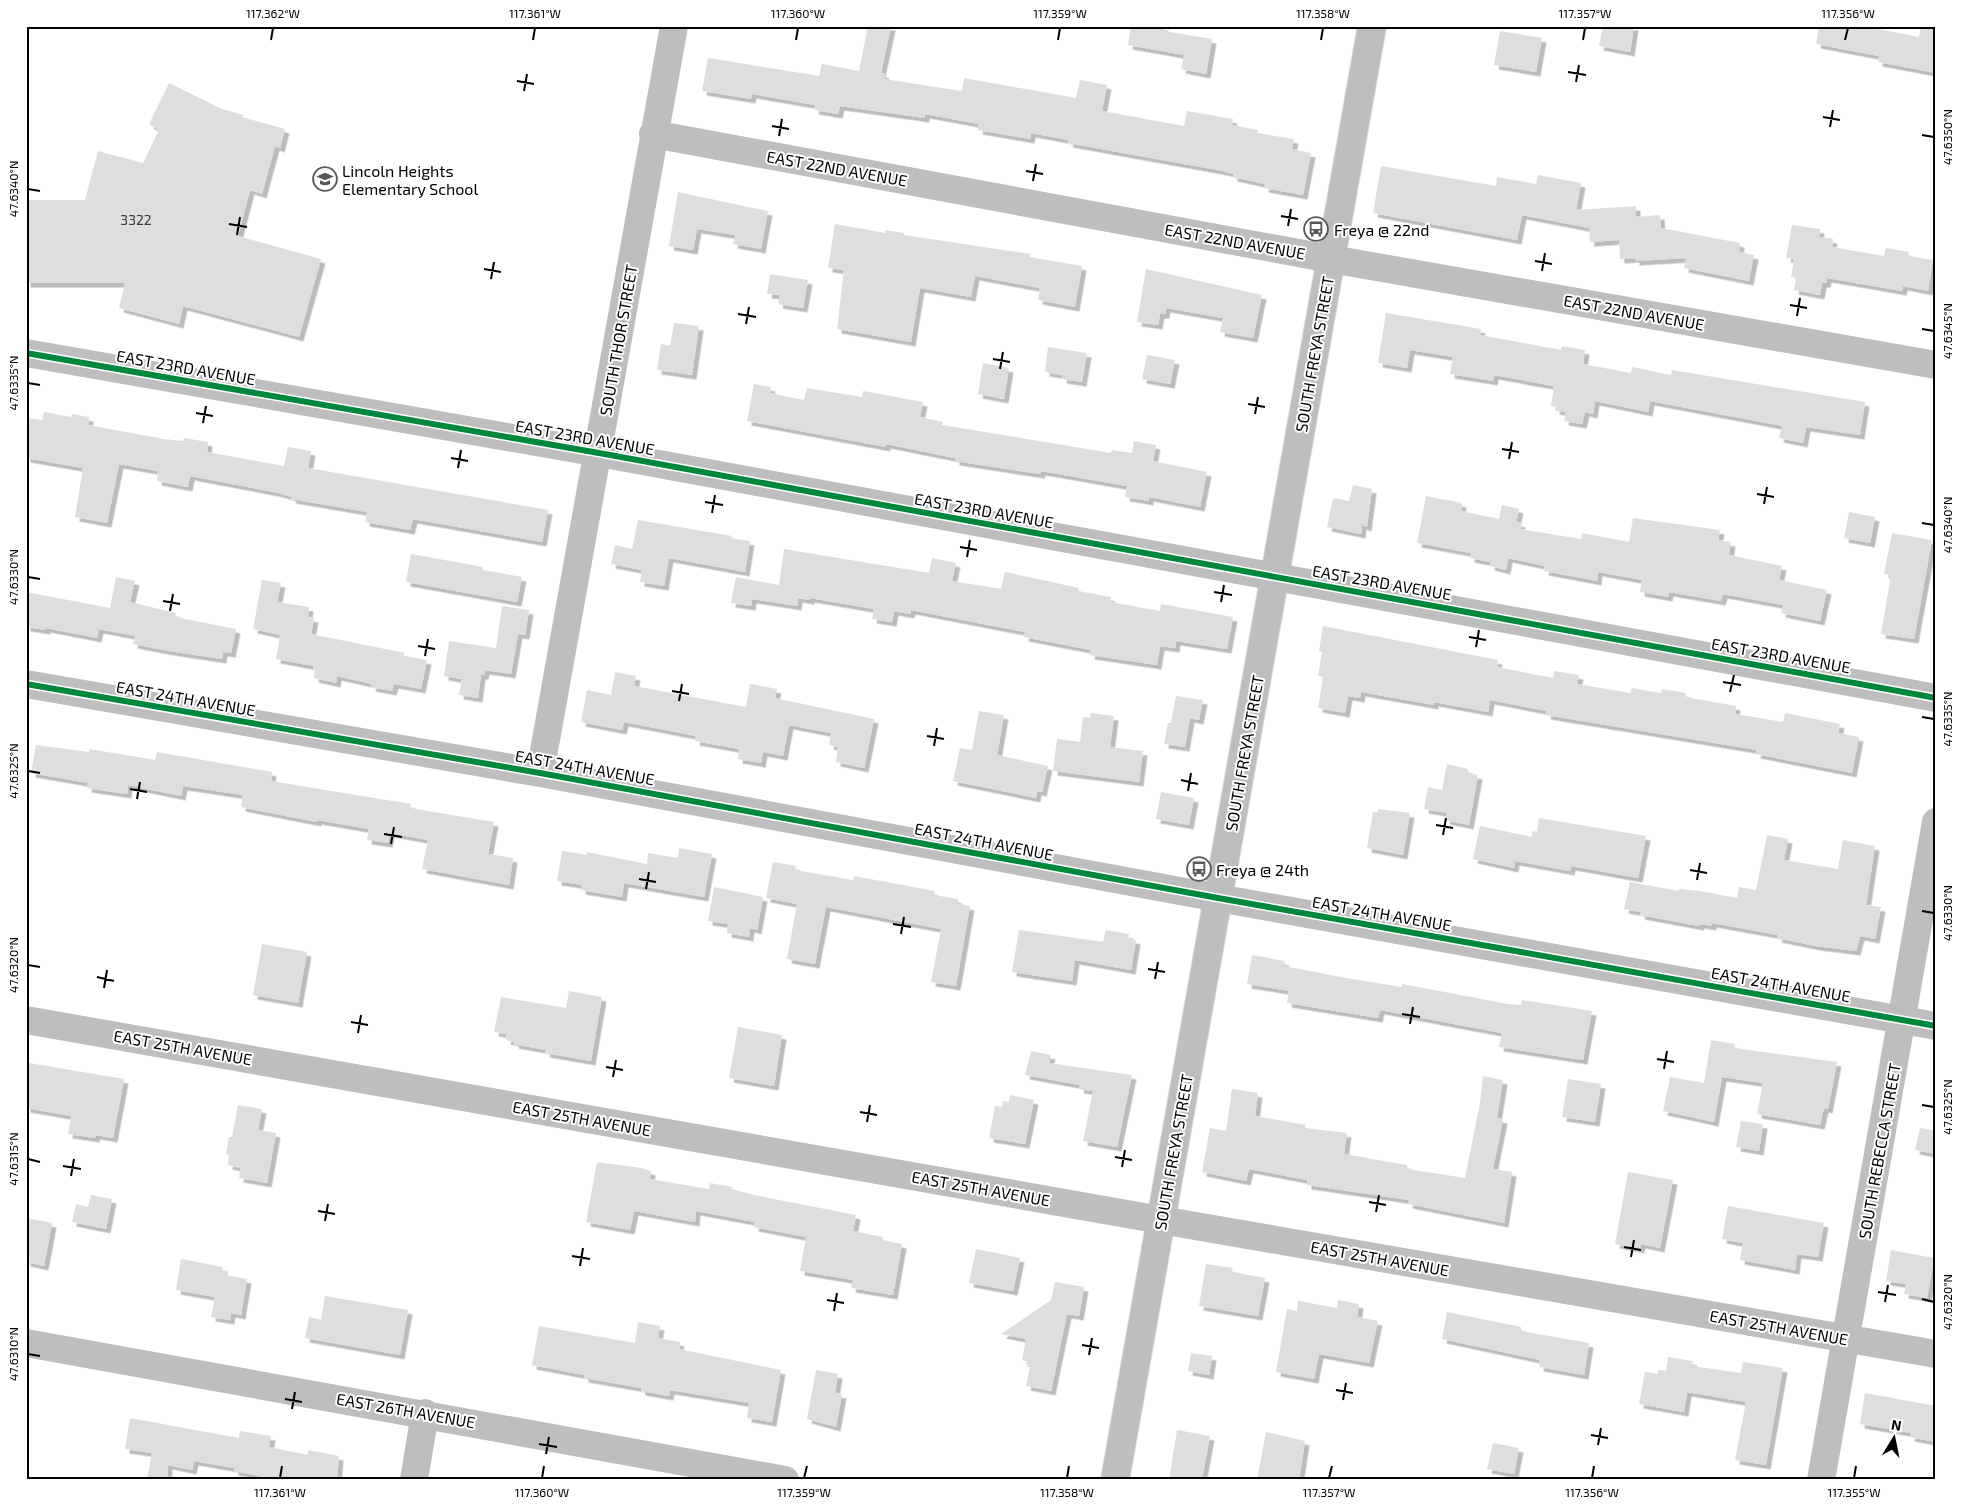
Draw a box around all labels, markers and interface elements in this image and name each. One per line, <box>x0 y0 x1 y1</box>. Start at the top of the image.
text: 117.362°W <box>246 6 300 20</box>
text: 117.361°W <box>509 6 561 20</box>
text: 117.360°W <box>771 6 825 20</box>
text: 117.359°W <box>1033 6 1087 20</box>
text: 117.358°W <box>1296 6 1350 20</box>
text: 117.357°W <box>1559 6 1611 20</box>
text: 117.356°W <box>1821 6 1875 20</box>
text: 47.6350°N <box>1940 109 1954 165</box>
street label: EAST 22ND AVENUE <box>765 146 909 190</box>
text: 47.6340°N <box>6 161 20 217</box>
place label: Lincoln Heights Elementary School <box>342 161 478 198</box>
school or university icon: Lincoln Heights Elementary School <box>312 166 338 192</box>
house number: 3322 <box>120 211 152 228</box>
bus stop icon: Freya @ 22nd <box>1303 216 1329 242</box>
street label: EAST 22ND AVENUE <box>1163 219 1307 263</box>
place label: Freya @ 22nd <box>1334 220 1429 239</box>
street label: SOUTH THOR STREET <box>595 263 641 417</box>
street label: SOUTH FREYA STREET <box>1291 274 1337 434</box>
street label: EAST 22ND AVENUE <box>1562 290 1706 334</box>
text: 47.6345°N <box>1940 303 1954 359</box>
street label: EAST 23RD AVENUE <box>115 345 257 389</box>
text: 47.6335°N <box>6 355 20 411</box>
street label: EAST 23RD AVENUE <box>514 415 656 459</box>
street label: EAST 23RD AVENUE <box>913 488 1055 532</box>
text: 47.6340°N <box>1940 497 1954 553</box>
text: 47.6330°N <box>6 549 20 605</box>
street label: EAST 23RD AVENUE <box>1311 560 1453 604</box>
street label: EAST 23RD AVENUE <box>1710 633 1852 677</box>
street label: SOUTH FREYA STREET <box>1221 673 1267 833</box>
street label: EAST 24TH AVENUE <box>115 676 257 720</box>
text: 47.6335°N <box>1940 691 1954 747</box>
text: 47.6325°N <box>6 743 20 799</box>
street label: EAST 24TH AVENUE <box>514 745 656 789</box>
street label: EAST 24TH AVENUE <box>913 818 1055 864</box>
bus stop icon: Freya @ 24th <box>1186 856 1212 882</box>
place label: Freya @ 24th <box>1216 860 1309 879</box>
text: 47.6330°N <box>1940 885 1954 941</box>
street label: EAST 24TH AVENUE <box>1311 891 1453 935</box>
text: 47.6320°N <box>6 937 20 993</box>
street label: EAST 24TH AVENUE <box>1710 962 1852 1006</box>
street label: EAST 25TH AVENUE <box>112 1025 254 1069</box>
street label: SOUTH REBECCA STREET <box>1854 1062 1904 1240</box>
street label: SOUTH FREYA STREET <box>1150 1072 1196 1232</box>
text: 47.6325°N <box>1940 1079 1954 1135</box>
street label: EAST 25TH AVENUE <box>511 1096 653 1140</box>
text: 47.6315°N <box>6 1132 20 1186</box>
street label: EAST 25TH AVENUE <box>910 1166 1052 1210</box>
street label: EAST 25TH AVENUE <box>1309 1236 1451 1280</box>
text: 47.6320°N <box>1940 1274 1954 1330</box>
street label: EAST 25TH AVENUE <box>1708 1305 1850 1349</box>
text: 47.6310°N <box>6 1327 20 1381</box>
street label: EAST 26TH AVENUE <box>335 1388 477 1432</box>
north arrow <box>1870 1414 1920 1464</box>
text: N <box>1890 1415 1903 1434</box>
text: 117.361°W <box>254 1485 306 1499</box>
text: 117.360°W <box>515 1485 569 1499</box>
text: 117.359°W <box>777 1485 831 1499</box>
text: 117.358°W <box>1040 1485 1094 1499</box>
text: 117.357°W <box>1303 1485 1355 1499</box>
text: 117.356°W <box>1565 1485 1619 1499</box>
text: 117.355°W <box>1827 1485 1881 1499</box>

